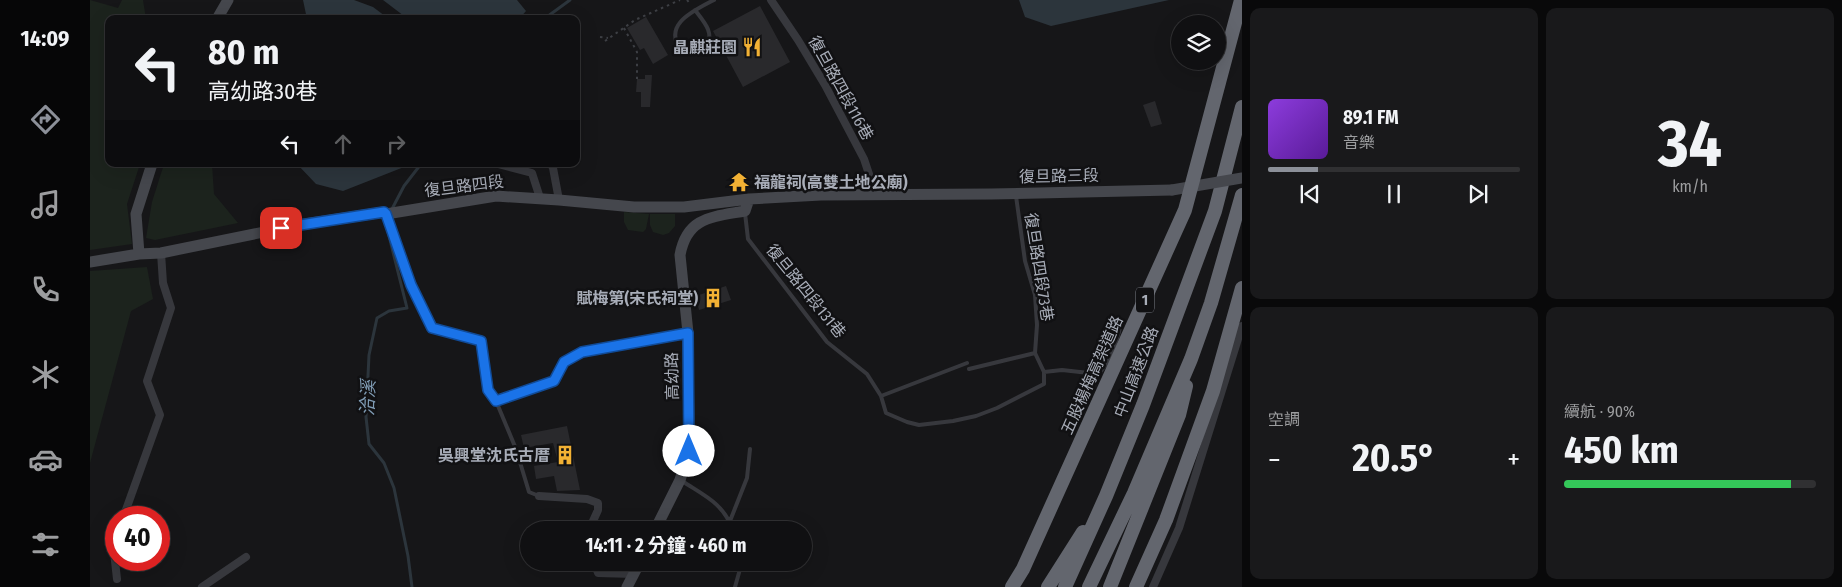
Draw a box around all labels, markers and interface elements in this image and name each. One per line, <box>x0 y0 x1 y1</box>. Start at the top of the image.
map controls <box>1171 15 1226 70</box>
button: layers <box>1171 15 1226 70</box>
text: 14:09 <box>21 25 69 52</box>
text: 80 m <box>208 31 280 73</box>
street label: 復旦路四段116巷 <box>805 33 877 143</box>
icon: left <box>125 35 190 100</box>
restaurant icon: 晶麒莊園 <box>741 36 763 58</box>
place label: 晶麒莊園 <box>673 38 737 57</box>
text: 高幼路30巷 <box>208 78 317 105</box>
icon: directions <box>28 102 63 137</box>
text: 34 <box>1658 105 1722 183</box>
text: 89.1 FM <box>1343 106 1399 129</box>
icon: left <box>276 130 304 158</box>
icon: ahead <box>329 130 357 158</box>
icon: right <box>382 130 410 158</box>
text: 音樂 <box>1343 133 1375 152</box>
street label: 復旦路三段 <box>1019 166 1099 186</box>
temple icon: 福龍祠(高雙土地公廟) <box>728 171 750 193</box>
street label: 復旦路四段 <box>423 172 505 200</box>
place label: 福龍祠(高雙土地公廟) <box>754 173 908 192</box>
text: km/h <box>1672 177 1708 196</box>
icon: previous <box>1296 180 1324 208</box>
icon: pause <box>1380 180 1408 208</box>
icon: next <box>1464 180 1492 208</box>
icon: music <box>28 187 63 222</box>
pin <box>260 207 302 249</box>
street label: 復旦路四段73巷 <box>1021 211 1057 323</box>
icon: arrive <box>267 214 295 242</box>
street label: 復旦路四段131巷 <box>762 240 850 342</box>
icon: phone <box>28 272 63 307</box>
building icon: 賦梅第(宋氏祠堂) <box>702 287 724 309</box>
road number: 1 <box>1136 288 1154 312</box>
place label: 賦梅第(宋氏祠堂) <box>576 289 698 308</box>
street label: 五股楊梅高架道路 <box>1057 313 1127 437</box>
street label: 中山高速公路 <box>1110 324 1162 420</box>
street label: 高幼路 <box>662 352 682 400</box>
icon: climate <box>28 357 63 392</box>
water label: 洽溪 <box>356 377 380 416</box>
text: 續航 · 90% <box>1564 402 1635 421</box>
text: 空調 <box>1268 410 1300 429</box>
position arrow <box>662 424 714 476</box>
text: 450 km <box>1564 427 1679 473</box>
text: 20.5° <box>1352 435 1436 481</box>
icon: car <box>28 442 63 477</box>
text: − <box>1268 443 1281 476</box>
text: + <box>1507 443 1520 476</box>
building icon: 吳興堂沈氏古厝 <box>554 444 576 466</box>
place label: 吳興堂沈氏古厝 <box>438 446 550 465</box>
speed limit sign: 40 <box>105 506 170 571</box>
icon: filters <box>28 527 63 562</box>
text: 14:11 · 2 分鐘 · 460 m <box>585 534 747 557</box>

